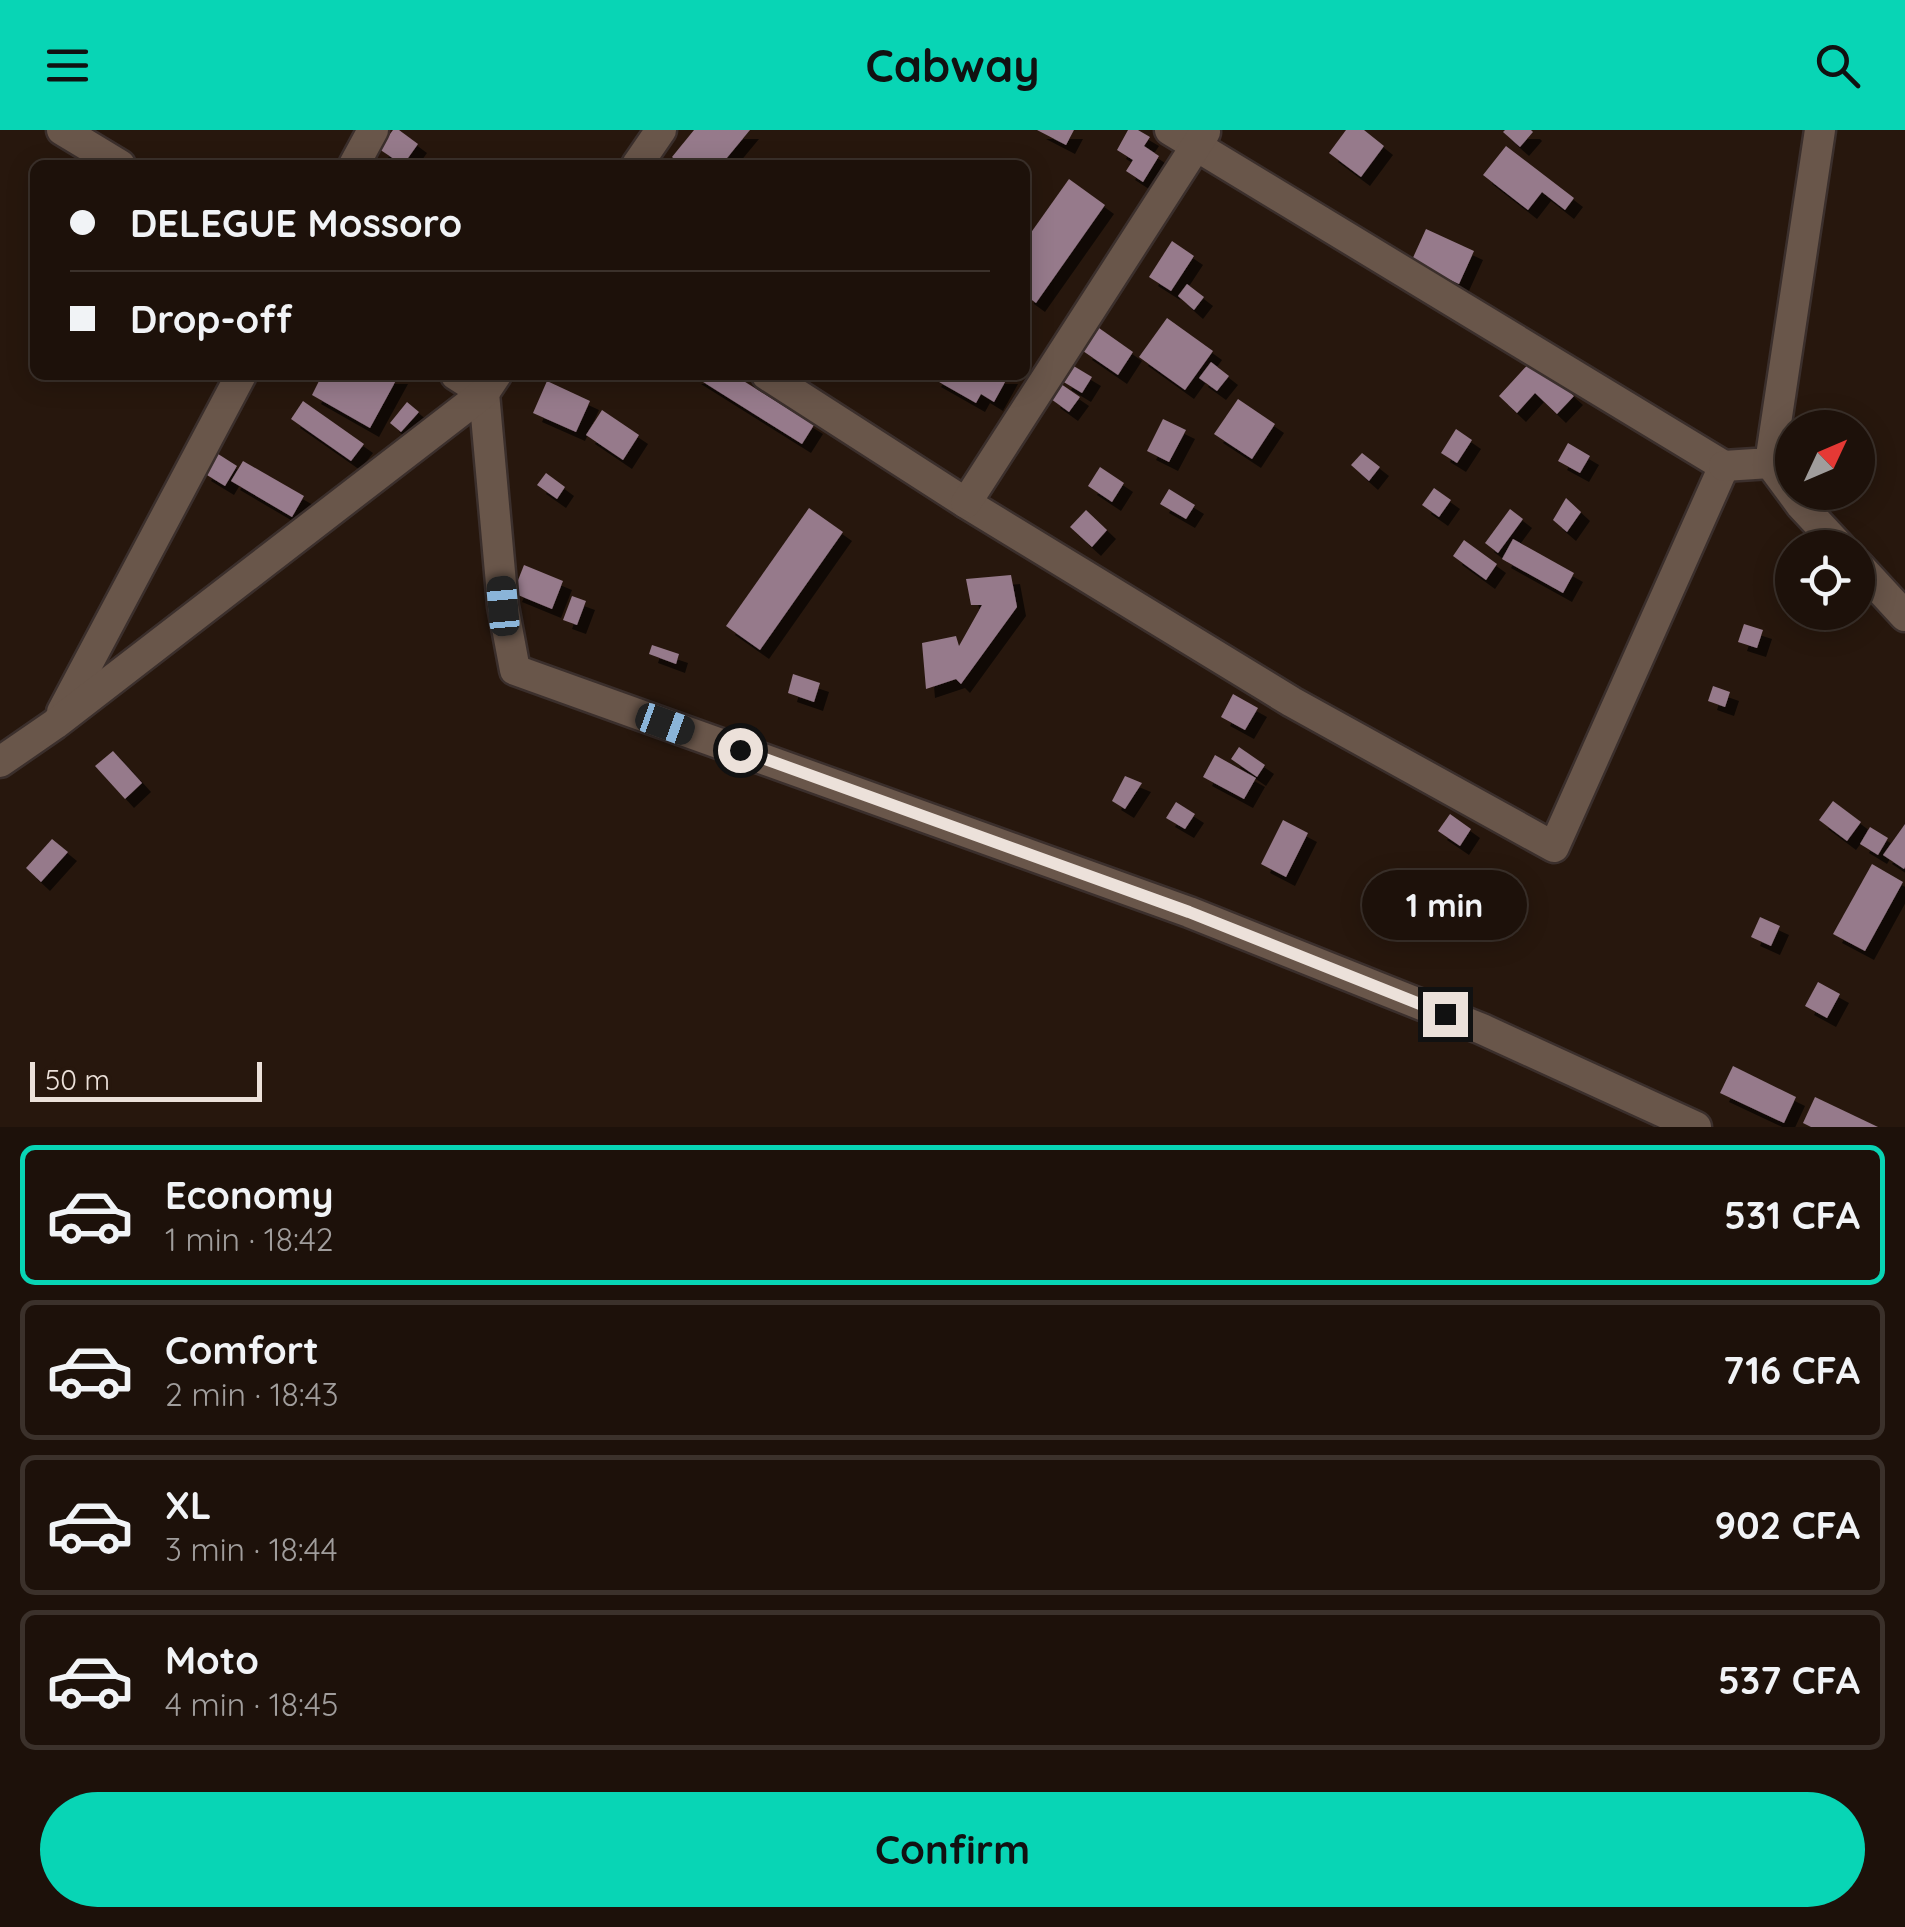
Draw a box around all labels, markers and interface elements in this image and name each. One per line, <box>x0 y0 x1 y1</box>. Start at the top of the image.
text: Cabway <box>865 37 1040 93</box>
icon: menu <box>40 38 95 93</box>
icon: search <box>1810 38 1865 93</box>
text: DELEGUE Mossoro <box>130 199 462 247</box>
text: Drop-off <box>130 295 292 343</box>
north arrow <box>1775 410 1875 510</box>
map controls <box>1775 410 1875 630</box>
button: locate <box>1775 530 1875 630</box>
car <box>485 575 521 637</box>
car <box>632 700 698 748</box>
route start <box>718 728 763 773</box>
callout: 1 min <box>1362 869 1528 939</box>
text: 1 min <box>1406 885 1483 925</box>
route end <box>1423 992 1468 1037</box>
scale bar <box>30 1057 262 1101</box>
text: 50 m <box>45 1062 110 1097</box>
icon: car <box>45 1170 135 1260</box>
text: Economy <box>165 1171 334 1219</box>
text: 531 CFA <box>1724 1191 1860 1239</box>
text: 1 min · 18:42 <box>165 1219 334 1259</box>
icon: car <box>45 1325 135 1415</box>
text: Comfort <box>165 1326 319 1374</box>
text: 716 CFA <box>1723 1346 1860 1394</box>
text: 2 min · 18:43 <box>165 1374 338 1414</box>
icon: car <box>45 1480 135 1570</box>
text: XL <box>165 1481 211 1529</box>
text: 902 CFA <box>1715 1501 1860 1549</box>
text: 3 min · 18:44 <box>165 1529 338 1569</box>
icon: car <box>45 1635 135 1725</box>
text: Moto <box>165 1636 259 1684</box>
text: 537 CFA <box>1718 1656 1860 1704</box>
text: 4 min · 18:45 <box>165 1684 339 1724</box>
button: Confirm <box>40 1792 1865 1907</box>

